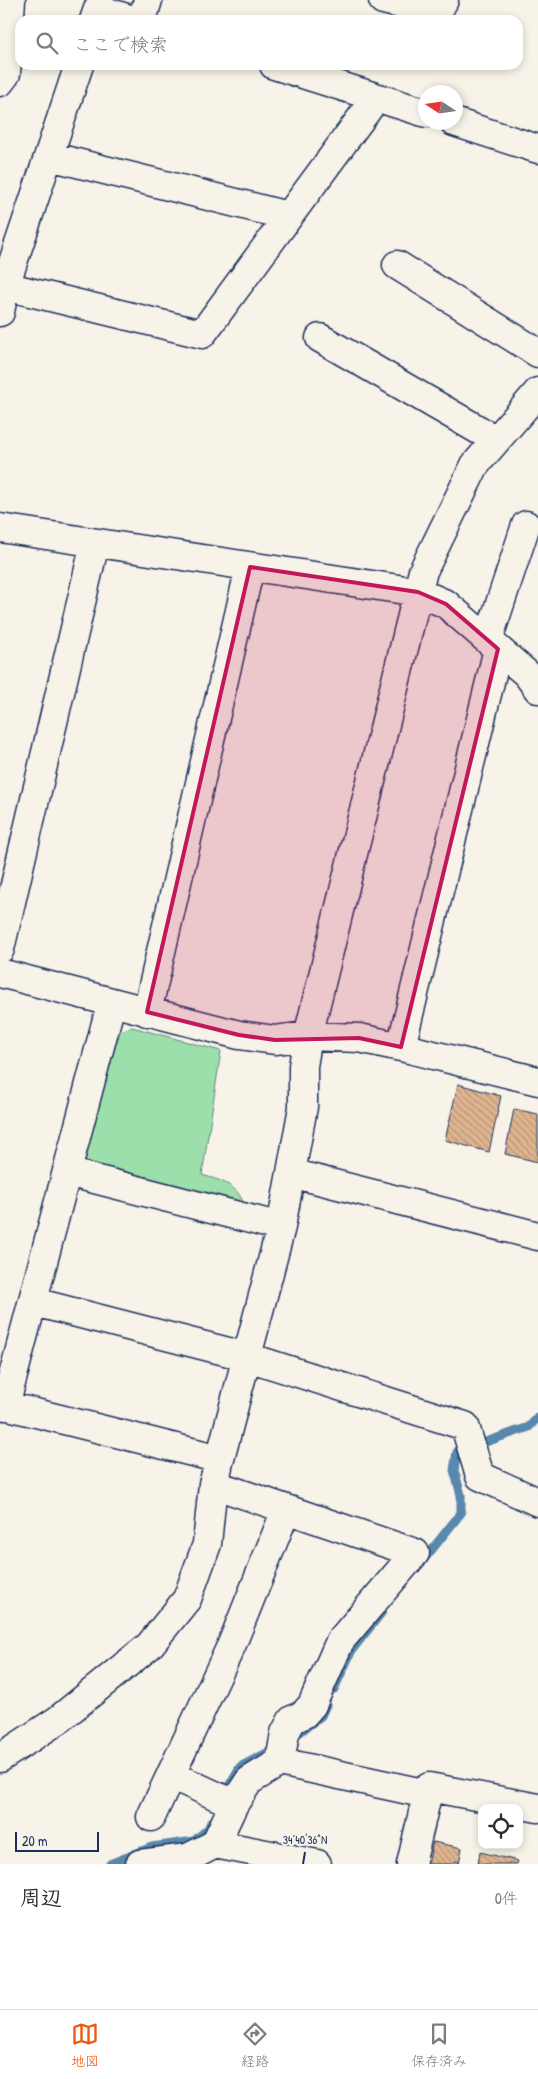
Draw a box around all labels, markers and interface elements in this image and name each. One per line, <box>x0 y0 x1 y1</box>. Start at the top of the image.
search box <box>15 15 523 70</box>
icon: search <box>33 29 61 57</box>
text: ここで検索 <box>73 31 168 57</box>
north arrow <box>418 85 463 130</box>
map controls <box>478 1804 523 1849</box>
button: locate <box>478 1804 523 1849</box>
scale bar <box>15 1829 99 1852</box>
text: 20 m <box>22 1831 48 1850</box>
text: 34°40'36"N <box>283 1831 327 1848</box>
text: 周辺 <box>20 1883 62 1912</box>
text: 0件 <box>495 1887 518 1909</box>
tab: 地図 <box>71 2020 99 2070</box>
tab: 経路 <box>241 2020 269 2070</box>
tab: 保存済み <box>411 2020 467 2070</box>

